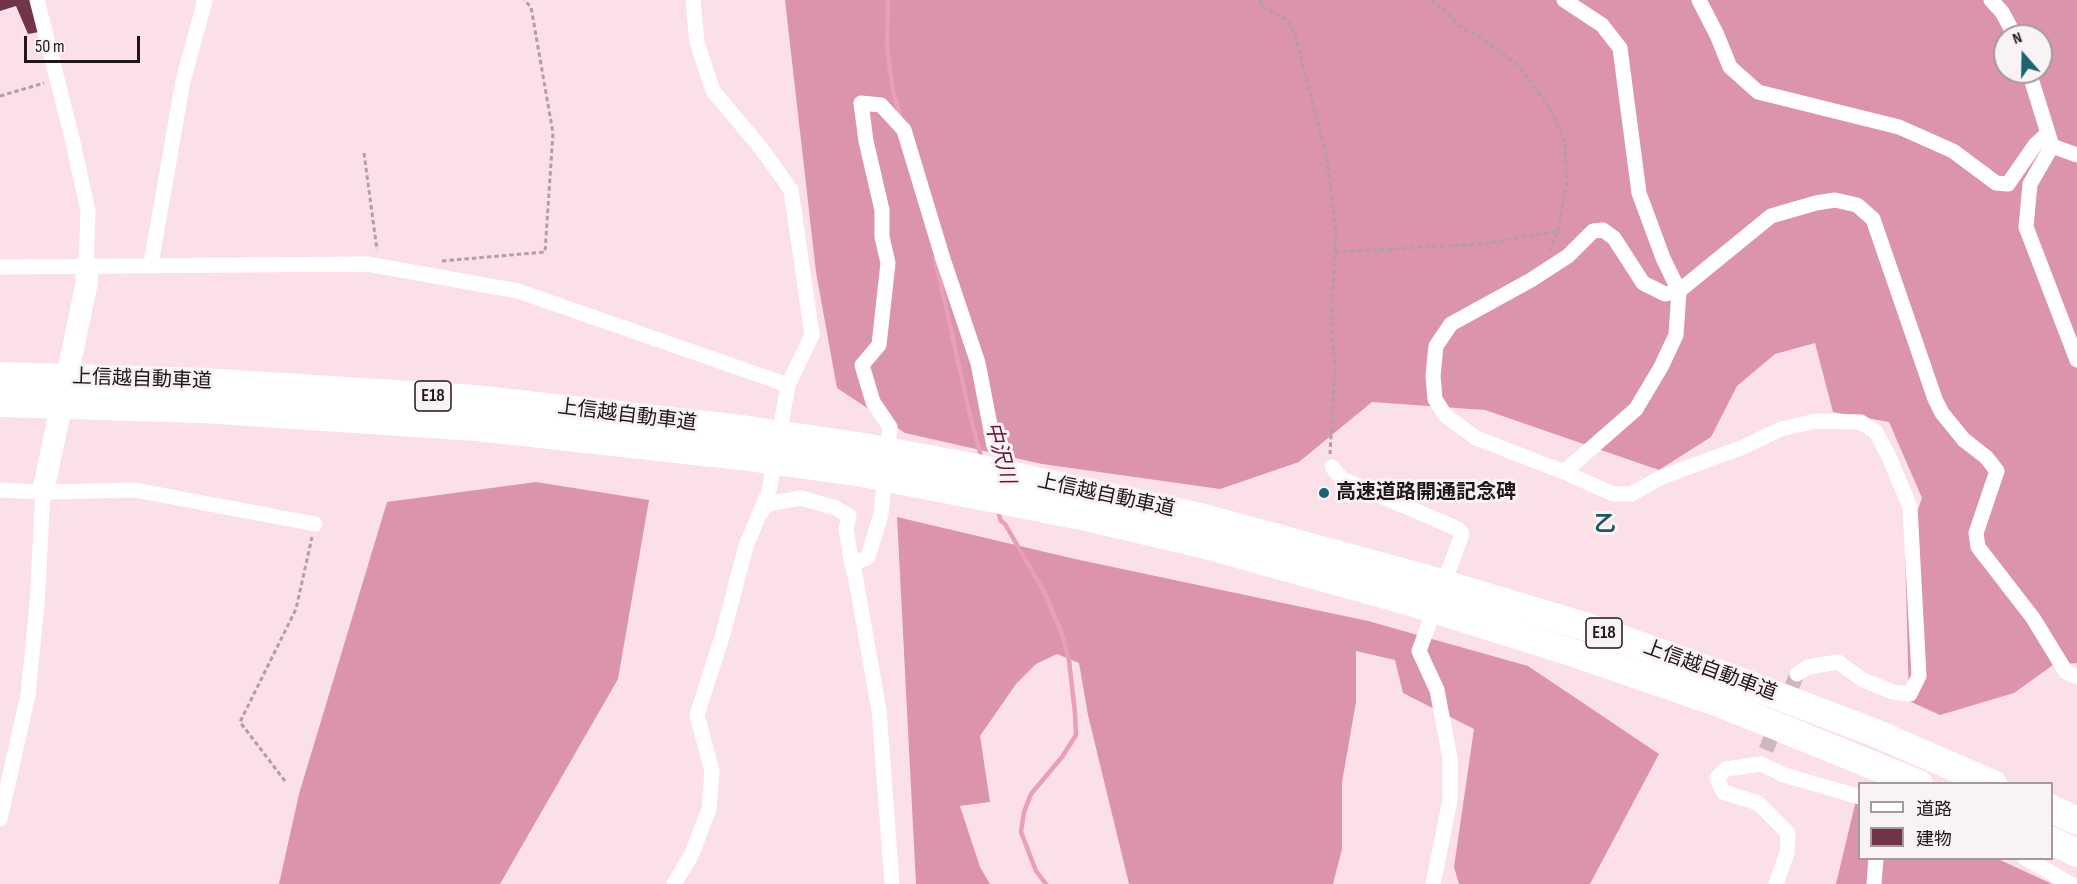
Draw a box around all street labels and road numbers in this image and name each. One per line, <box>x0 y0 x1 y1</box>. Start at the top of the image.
street label: 上信越自動車道 <box>72 366 212 394</box>
road number: E18 <box>415 381 451 411</box>
street label: 上信越自動車道 <box>556 396 698 436</box>
street label: 上信越自動車道 <box>1035 470 1177 522</box>
road number: E18 <box>1586 618 1622 648</box>
street label: 上信越自動車道 <box>1640 636 1780 706</box>

